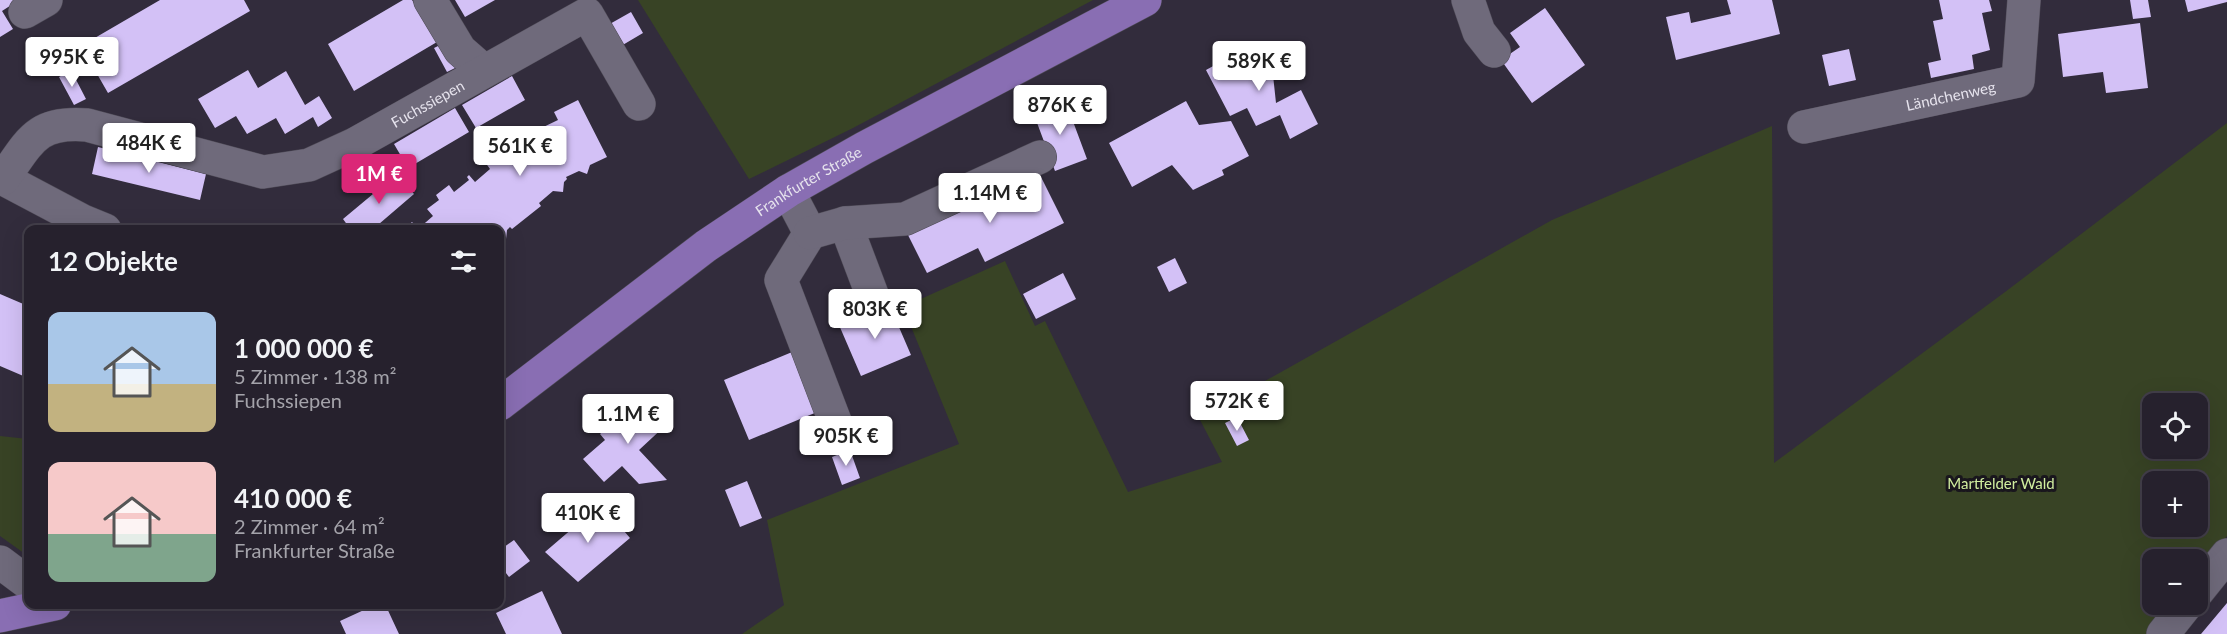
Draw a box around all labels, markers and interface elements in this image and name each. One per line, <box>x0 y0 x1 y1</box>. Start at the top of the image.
pin: 995K € <box>23 37 121 88</box>
pin: 589K € <box>1210 41 1308 92</box>
text: 995K € <box>40 44 104 68</box>
text: 589K € <box>1227 48 1291 72</box>
street label: Fuchssiepen <box>388 76 467 131</box>
street label: Ländchenweg <box>1904 77 1997 114</box>
pin: 876K € <box>1011 85 1109 136</box>
text: 876K € <box>1028 92 1092 116</box>
pin: 484K € <box>100 123 198 174</box>
pin: 561K € <box>471 126 569 177</box>
text: 484K € <box>117 130 181 154</box>
text: 561K € <box>488 133 552 157</box>
street label: Frankfurter Straße <box>752 142 865 219</box>
pin: 1M € <box>343 154 415 205</box>
text: 1M € <box>356 161 402 185</box>
pin: 1.14M € <box>935 173 1045 224</box>
text: 1.14M € <box>953 180 1027 204</box>
text: 12 Objekte <box>48 245 178 277</box>
icon: filters <box>447 245 480 278</box>
pin: 803K € <box>826 289 924 340</box>
text: 803K € <box>843 296 907 320</box>
text: 1 000 000 € <box>234 332 374 364</box>
icon: home <box>96 336 168 408</box>
text: 5 Zimmer · 138 m² <box>234 364 396 388</box>
pin: 572K € <box>1188 381 1286 432</box>
text: Fuchssiepen <box>234 388 342 412</box>
text: 572K € <box>1205 388 1269 412</box>
map controls <box>2142 393 2208 615</box>
button: locate <box>2142 393 2208 459</box>
pin: 1.1M € <box>579 394 677 445</box>
text: 1.1M € <box>596 401 660 425</box>
pin: 905K € <box>797 416 895 467</box>
text: 905K € <box>814 423 878 447</box>
button: + <box>2142 471 2208 537</box>
park label: Martfelder Wald <box>1947 474 2055 492</box>
text: 410 000 € <box>234 482 352 514</box>
icon: home <box>96 486 168 558</box>
pin: 410K € <box>539 493 637 544</box>
text: 410K € <box>556 500 620 524</box>
text: 2 Zimmer · 64 m² <box>234 514 385 538</box>
text: Frankfurter Straße <box>234 538 395 562</box>
button: − <box>2142 549 2208 615</box>

